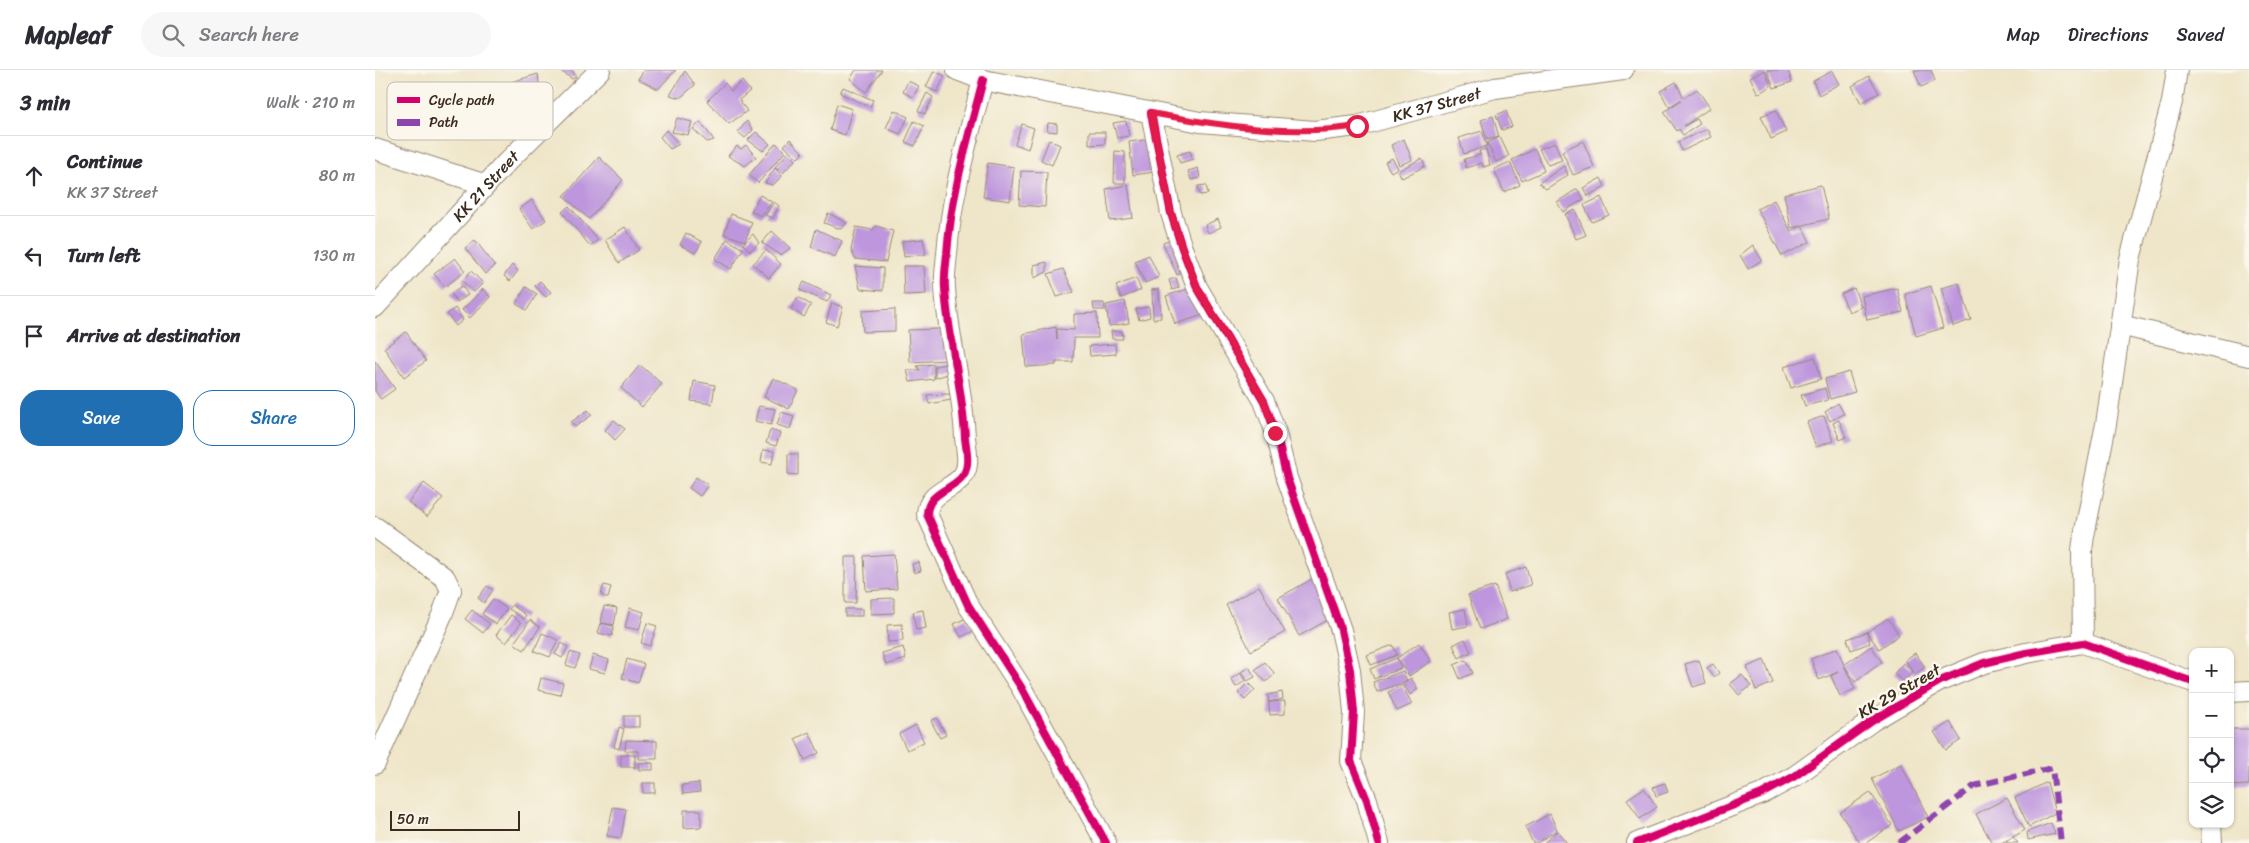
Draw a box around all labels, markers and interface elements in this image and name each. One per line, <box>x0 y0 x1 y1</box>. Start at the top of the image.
search box <box>141 12 491 57</box>
text: Mapleaf <box>25 14 111 56</box>
text: Search here <box>199 18 299 51</box>
text: Map <box>2007 19 2040 51</box>
text: Directions <box>2068 19 2149 51</box>
text: Saved <box>2177 19 2224 51</box>
icon: search <box>159 21 187 49</box>
street label: KK 37 Street <box>1389 78 1485 130</box>
legend <box>387 82 553 140</box>
text: 3 min <box>20 84 70 122</box>
text: Walk · 210 m <box>266 88 355 117</box>
text: Cycle path <box>429 88 495 113</box>
text: Path <box>429 110 458 135</box>
route start <box>1346 115 1369 138</box>
street label: KK 21 Street <box>445 143 526 228</box>
text: Continue <box>67 145 143 178</box>
text: 80 m <box>319 161 355 190</box>
icon: ahead <box>20 162 48 190</box>
text: KK 37 Street <box>67 178 158 207</box>
text: Turn left <box>67 239 140 272</box>
text: 130 m <box>313 241 355 270</box>
icon: left <box>20 242 48 270</box>
text: Arrive at destination <box>67 319 240 352</box>
icon: arrive <box>20 322 48 350</box>
button: Save <box>20 390 183 446</box>
button: Share <box>193 390 355 446</box>
route end <box>1264 422 1287 445</box>
map controls <box>2189 648 2234 828</box>
button: + <box>2189 648 2234 693</box>
street label: KK 29 Street <box>1852 655 1946 727</box>
button: − <box>2189 693 2234 738</box>
button: locate <box>2189 738 2234 783</box>
button: layers <box>2189 783 2234 828</box>
text: 50 m <box>397 807 429 832</box>
scale bar <box>390 808 520 831</box>

